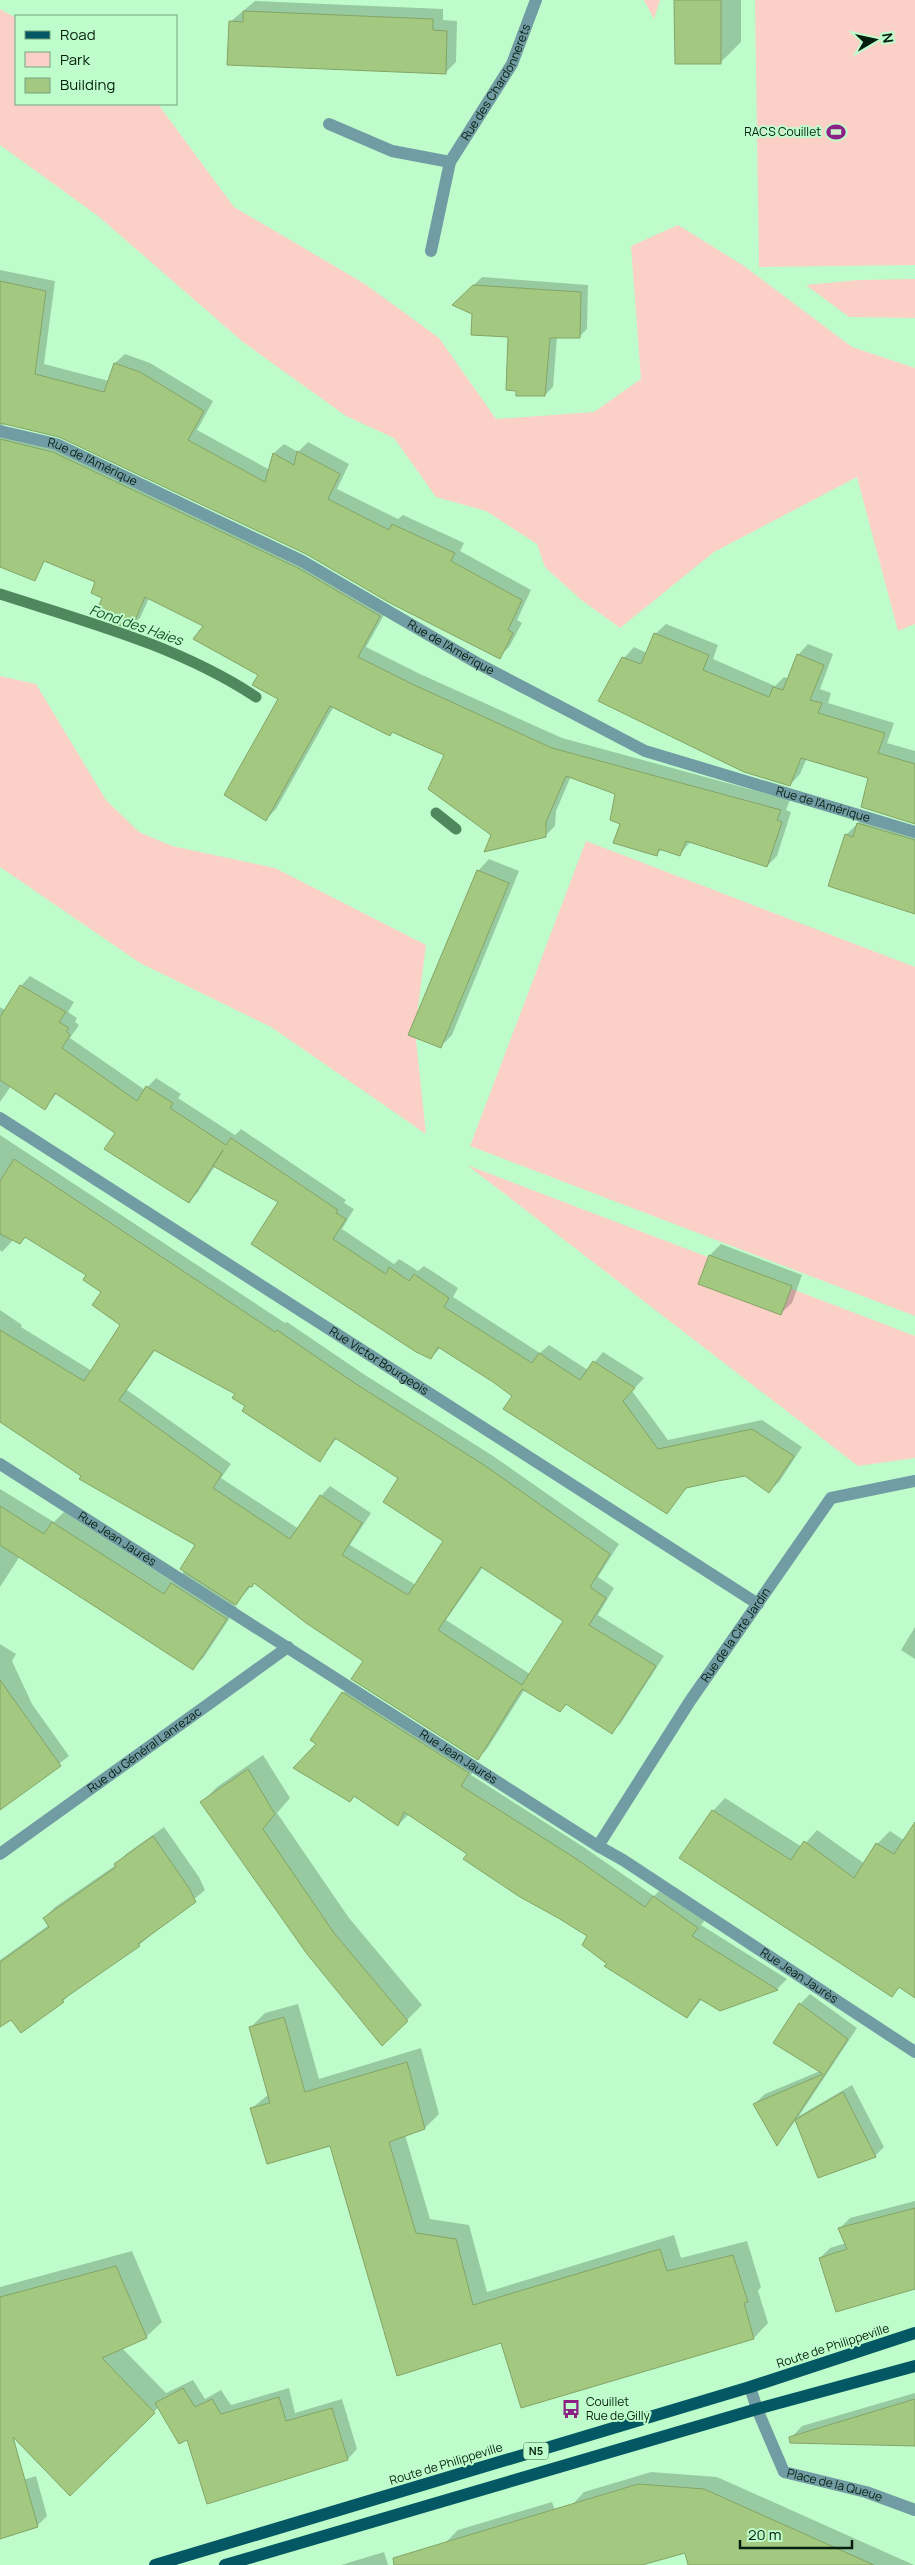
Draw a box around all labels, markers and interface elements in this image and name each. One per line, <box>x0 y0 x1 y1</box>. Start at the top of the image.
legend <box>15 15 178 105</box>
north arrow <box>850 15 900 65</box>
street label: Rue des Chardonnerets <box>457 21 534 144</box>
text: Road <box>60 24 96 45</box>
text: N <box>878 31 899 44</box>
text: Park <box>60 49 90 70</box>
text: Building <box>60 74 115 95</box>
sports icon: RACS Couillet <box>825 121 847 143</box>
place label: RACS Couillet <box>744 123 821 140</box>
street label: Rue de l'Amérique <box>46 433 140 490</box>
water label: Fond des Haies <box>87 600 187 650</box>
street label: Rue de l'Amérique <box>405 615 497 679</box>
street label: Rue de l'Amérique <box>774 782 872 826</box>
street label: Rue Victor Bourgeois <box>326 1322 432 1399</box>
street label: Rue Jean Jaurès <box>75 1507 160 1570</box>
street label: Rue de la Cité Jardin <box>697 1584 774 1686</box>
street label: Rue du Général Lanrezac <box>84 1703 205 1797</box>
street label: Rue Jean Jaurès <box>416 1725 501 1788</box>
street label: Rue Jean Jaurès <box>757 1944 842 2007</box>
street label: Route de Philippeville <box>774 2319 891 2372</box>
place label: Couillet Rue de Gilly <box>586 2393 650 2424</box>
bus stop icon: Couillet Rue de Gilly <box>560 2398 582 2420</box>
street label: Route de Philippeville <box>387 2438 505 2489</box>
road number: N5 <box>524 2442 548 2460</box>
street label: Place de la Queue <box>785 2464 885 2505</box>
scale bar <box>740 2518 852 2550</box>
text: 20 m <box>748 2524 781 2545</box>

